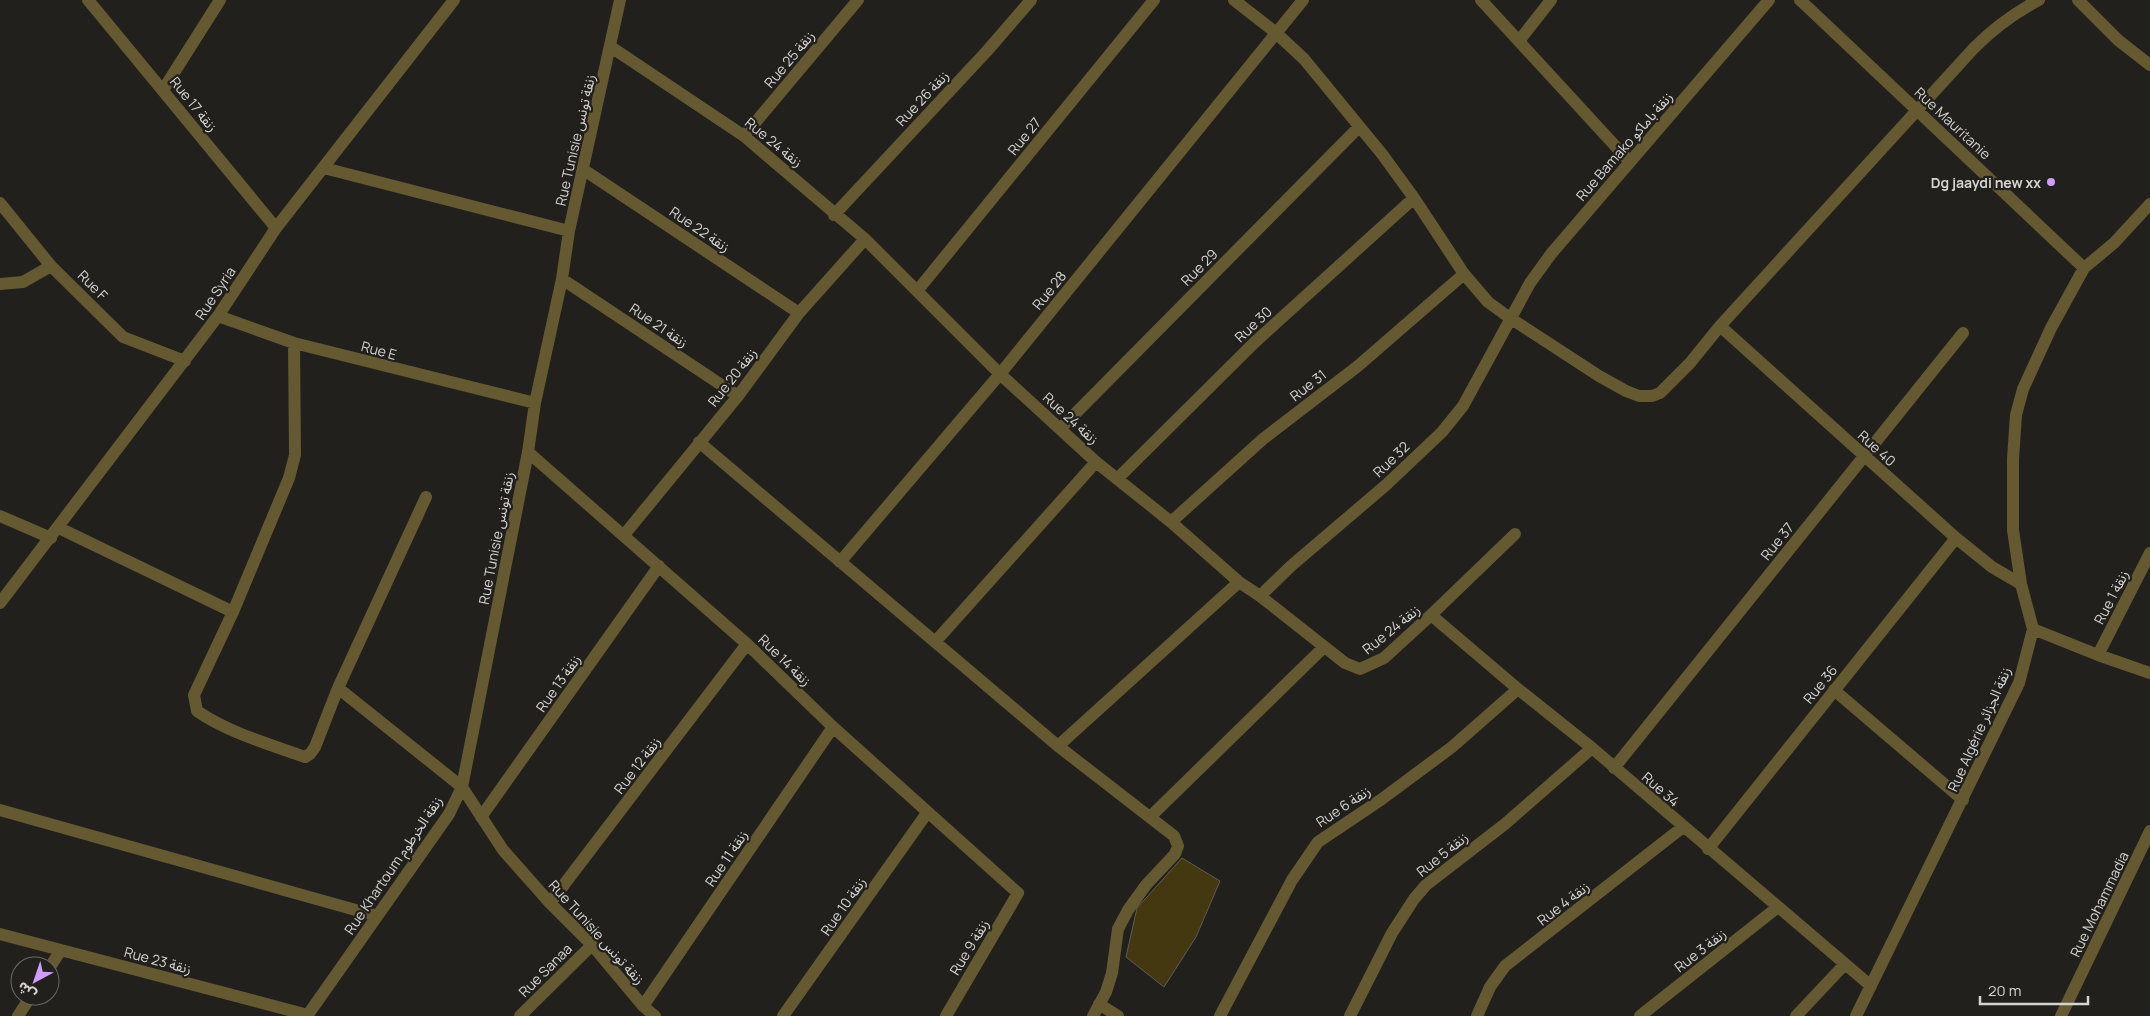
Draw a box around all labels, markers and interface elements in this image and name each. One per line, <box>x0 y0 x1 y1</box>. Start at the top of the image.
street label: Rue 25 زنقة <box>759 26 819 92</box>
street label: Rue 26 زنقة <box>891 66 953 130</box>
street label: Rue Tunisie زنقة تونس <box>551 72 599 208</box>
street label: Rue 17 زنقة <box>166 73 222 135</box>
street label: Rue Mauritanie <box>1911 83 1995 163</box>
street label: Rue Bamako زنقة باماكو <box>1571 87 1677 205</box>
street label: Rue 24 زنقة <box>741 113 807 171</box>
street label: Rue 27 <box>1003 113 1045 159</box>
place label: Dg jaaydi new xx <box>1931 173 2041 192</box>
marker: Dg jaaydi new xx <box>2045 176 2057 188</box>
street label: Rue 22 زنقة <box>666 202 734 256</box>
street label: Rue 29 <box>1176 244 1222 290</box>
street label: Rue Syria <box>190 263 240 323</box>
street label: Rue F <box>74 266 112 304</box>
street label: Rue 28 <box>1028 267 1070 313</box>
street label: Rue 21 زنقة <box>626 299 692 351</box>
street label: Rue 30 <box>1230 302 1276 346</box>
street label: Rue E <box>359 336 399 364</box>
street label: Rue 20 زنقة <box>703 344 761 410</box>
street label: Rue 31 <box>1286 365 1330 405</box>
street label: Rue 24 زنقة <box>1039 388 1103 448</box>
street label: Rue 40 <box>1854 426 1900 470</box>
street label: Rue 32 <box>1369 437 1413 481</box>
street label: Rue Tunisie زنقة تونس <box>474 470 518 606</box>
street label: Rue 37 <box>1756 518 1798 564</box>
street label: Rue 1 زنقة <box>2089 567 2133 627</box>
street label: Rue 24 زنقة <box>1358 600 1424 658</box>
street label: Rue 14 زنقة <box>754 630 816 690</box>
street label: Rue 13 زنقة <box>531 650 585 716</box>
street label: Rue 36 <box>1799 661 1841 707</box>
street label: Rue Algérie زنقة الجزائر <box>1943 664 2015 794</box>
street label: Rue 12 زنقة <box>609 733 665 797</box>
street label: Rue 34 <box>1638 767 1684 811</box>
street label: Rue 6 زنقة <box>1312 781 1374 831</box>
street label: Rue Khartoum زنقة الخرطوم <box>340 792 448 939</box>
street label: Rue 11 زنقة <box>700 826 752 890</box>
street label: Rue 5 زنقة <box>1412 827 1472 881</box>
street label: Rue Mohammadia <box>2065 848 2133 960</box>
street label: Rue 10 زنقة <box>816 873 870 939</box>
street label: Rue Tunisie زنقة تونس <box>545 876 649 988</box>
street label: Rue 4 زنقة <box>1533 877 1593 929</box>
street label: Rue 9 زنقة <box>945 916 993 978</box>
street label: Rue 3 زنقة <box>1670 924 1730 976</box>
street label: Rue Sanaa <box>514 939 576 1001</box>
street label: Rue 23 زنقة <box>122 942 194 978</box>
north arrow <box>10 956 60 1006</box>
scale bar <box>1980 974 2088 1006</box>
text: ش <box>13 978 40 1005</box>
text: 20 m <box>1988 980 2021 1001</box>

